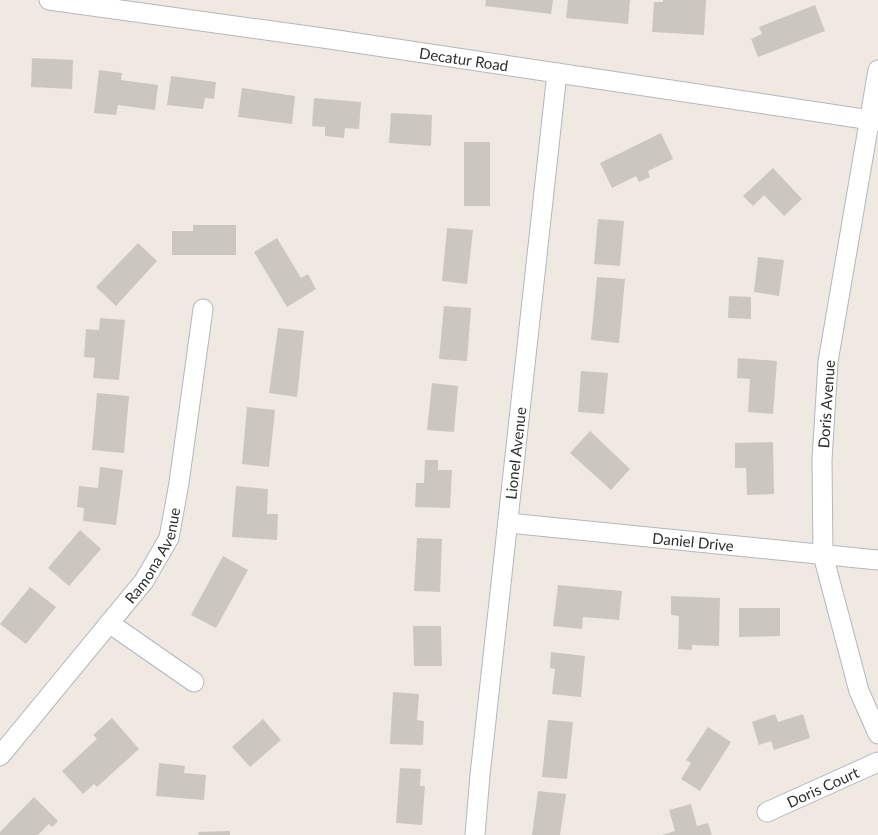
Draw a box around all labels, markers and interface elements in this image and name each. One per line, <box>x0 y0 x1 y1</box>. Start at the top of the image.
street label: Decatur Road <box>418 43 510 75</box>
street label: Doris Avenue <box>814 359 838 449</box>
street label: Lionel Avenue <box>501 406 529 500</box>
street label: Ramona Avenue <box>121 506 183 607</box>
street label: Daniel Drive <box>652 528 735 555</box>
street label: Doris Court <box>784 763 862 811</box>

